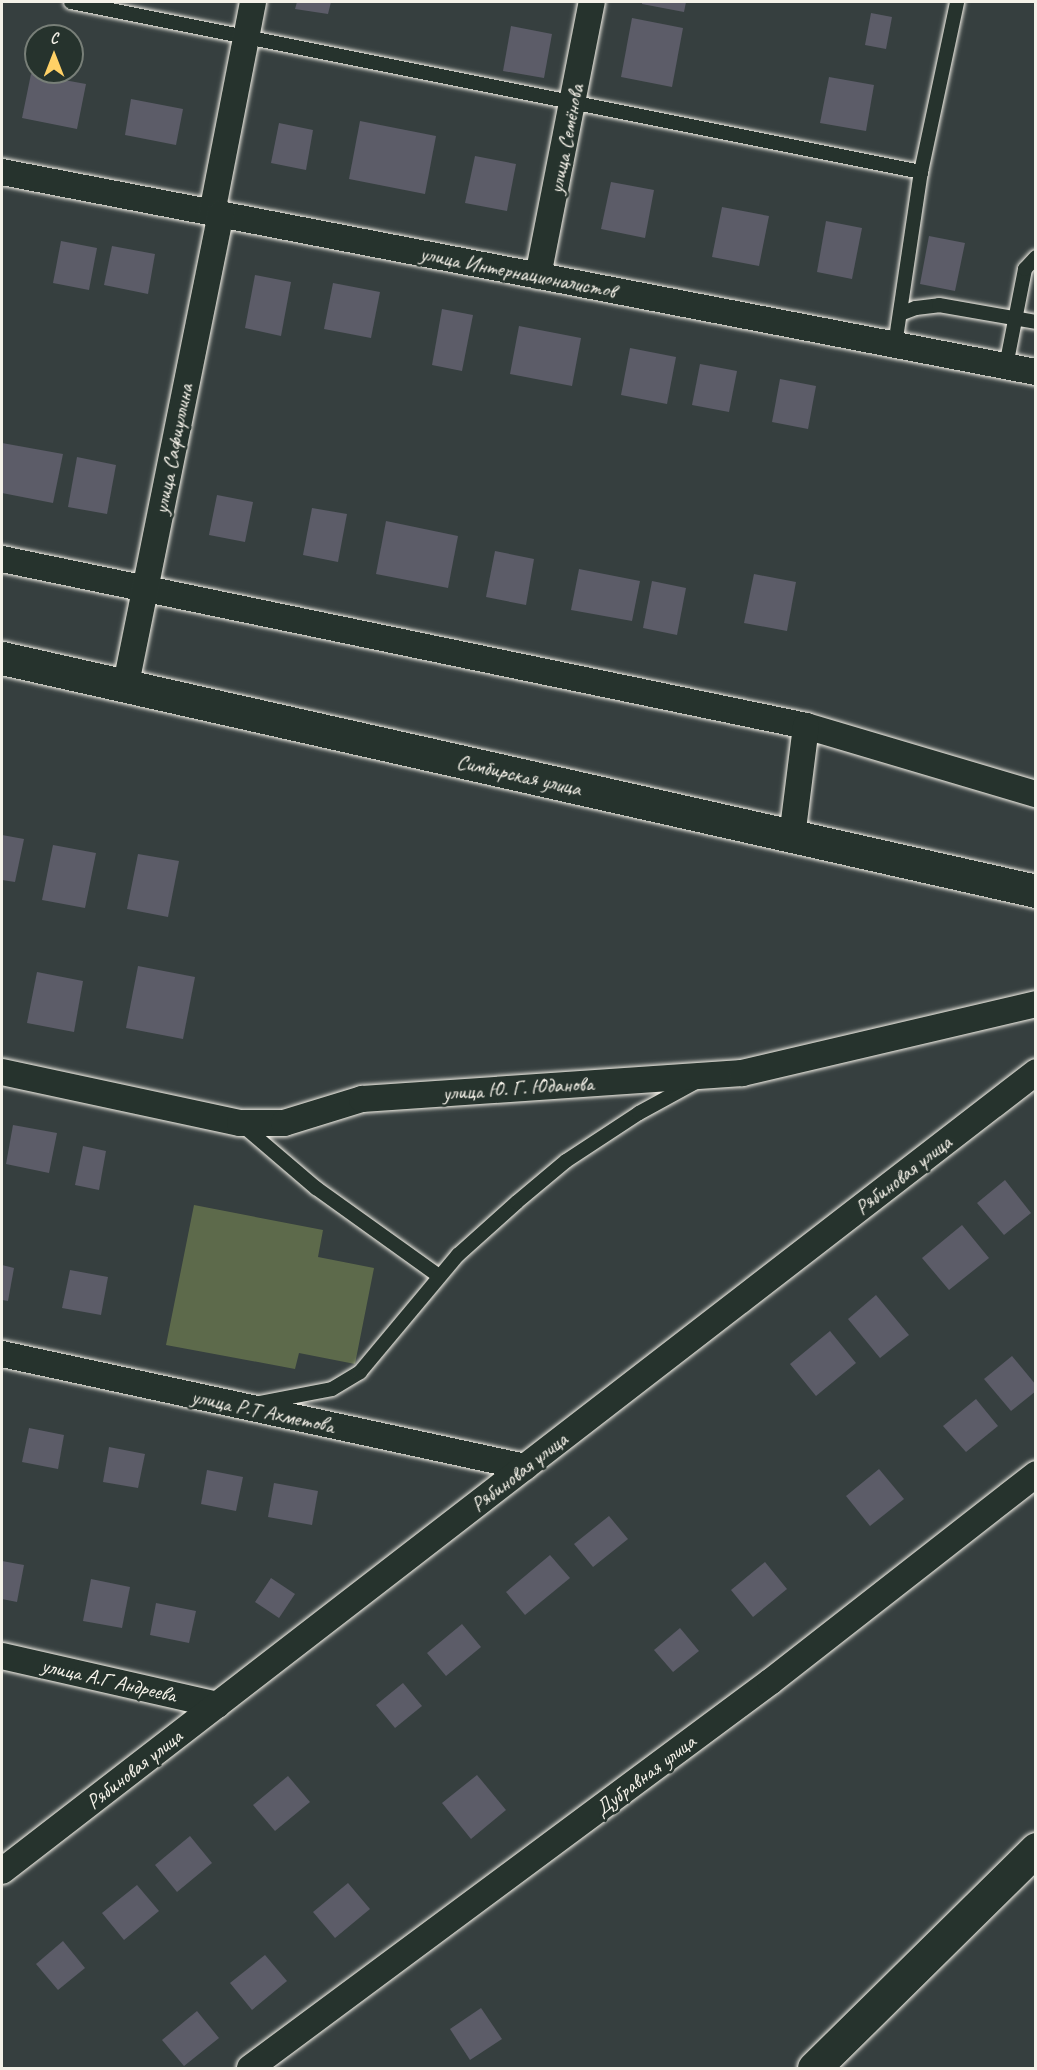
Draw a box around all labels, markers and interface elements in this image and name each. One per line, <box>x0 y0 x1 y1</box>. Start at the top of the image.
north arrow <box>24 24 84 84</box>
text: С <box>50 28 58 48</box>
street label: улица Семёнова <box>543 82 589 196</box>
street label: улица Интернационалистов <box>418 241 618 303</box>
street label: улица Сафиуллина <box>148 383 198 515</box>
street label: Симбирская улица <box>454 748 584 802</box>
street label: улица Ю. Г. Юданова <box>442 1070 594 1106</box>
street label: Рябиновая улица <box>849 1129 957 1221</box>
street label: улица Р.Т Ахметова <box>189 1384 337 1438</box>
street label: Рябиновая улица <box>465 1426 573 1518</box>
street label: улица А.Г Андреева <box>39 1652 179 1708</box>
street label: Рябиновая улица <box>80 1723 188 1815</box>
street label: Дубравная улица <box>589 1728 701 1822</box>

